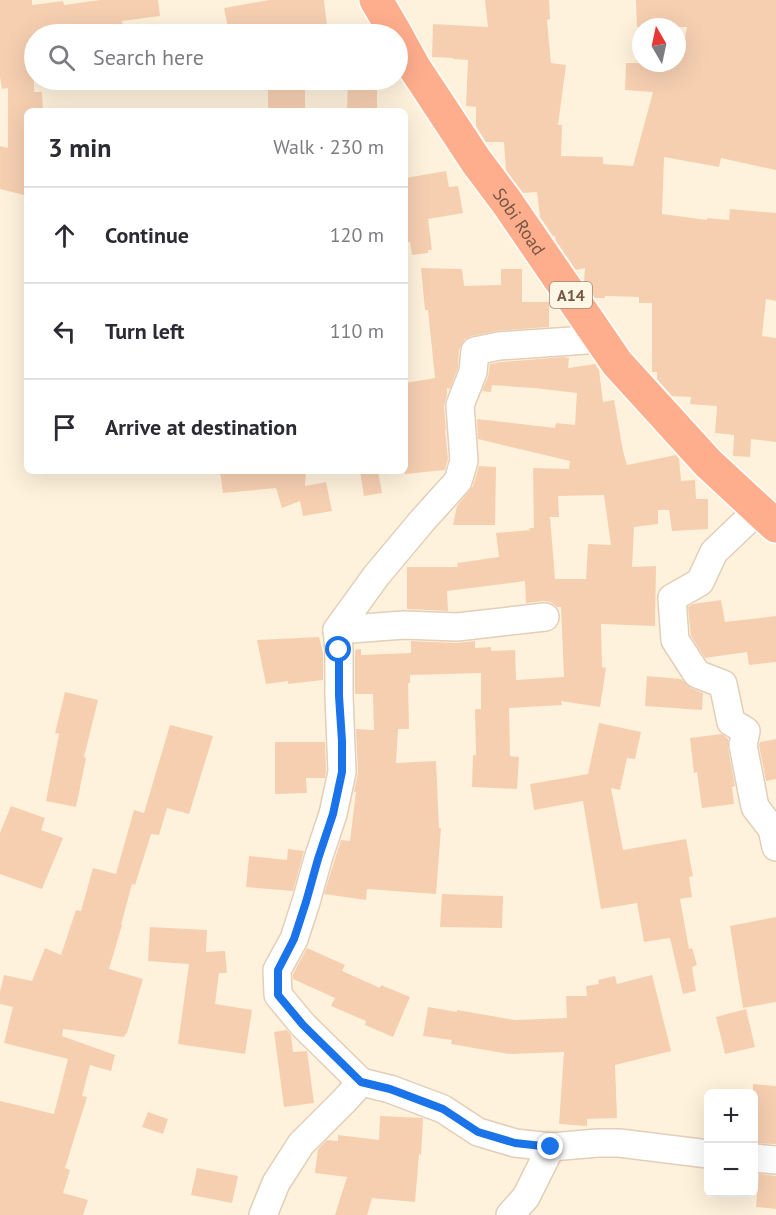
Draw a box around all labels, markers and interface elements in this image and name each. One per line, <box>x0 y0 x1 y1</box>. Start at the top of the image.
north arrow <box>632 18 686 72</box>
search box <box>24 24 408 90</box>
icon: search <box>45 41 78 74</box>
text: Search here <box>93 43 204 71</box>
text: 3 min <box>48 131 111 164</box>
text: Walk · 230 m <box>273 134 384 160</box>
street label: Sobi Road <box>488 183 551 259</box>
icon: ahead <box>48 219 81 252</box>
text: Continue <box>105 221 189 249</box>
text: 120 m <box>330 222 384 248</box>
road number: A14 <box>550 282 592 308</box>
icon: left <box>48 315 81 348</box>
text: Turn left <box>105 317 185 345</box>
text: 110 m <box>330 318 384 344</box>
icon: arrive <box>48 411 81 444</box>
text: Arrive at destination <box>105 413 297 441</box>
route start <box>325 636 351 662</box>
map controls <box>704 1089 758 1197</box>
button: + <box>704 1089 758 1143</box>
route end <box>537 1133 563 1159</box>
button: − <box>704 1143 758 1197</box>

